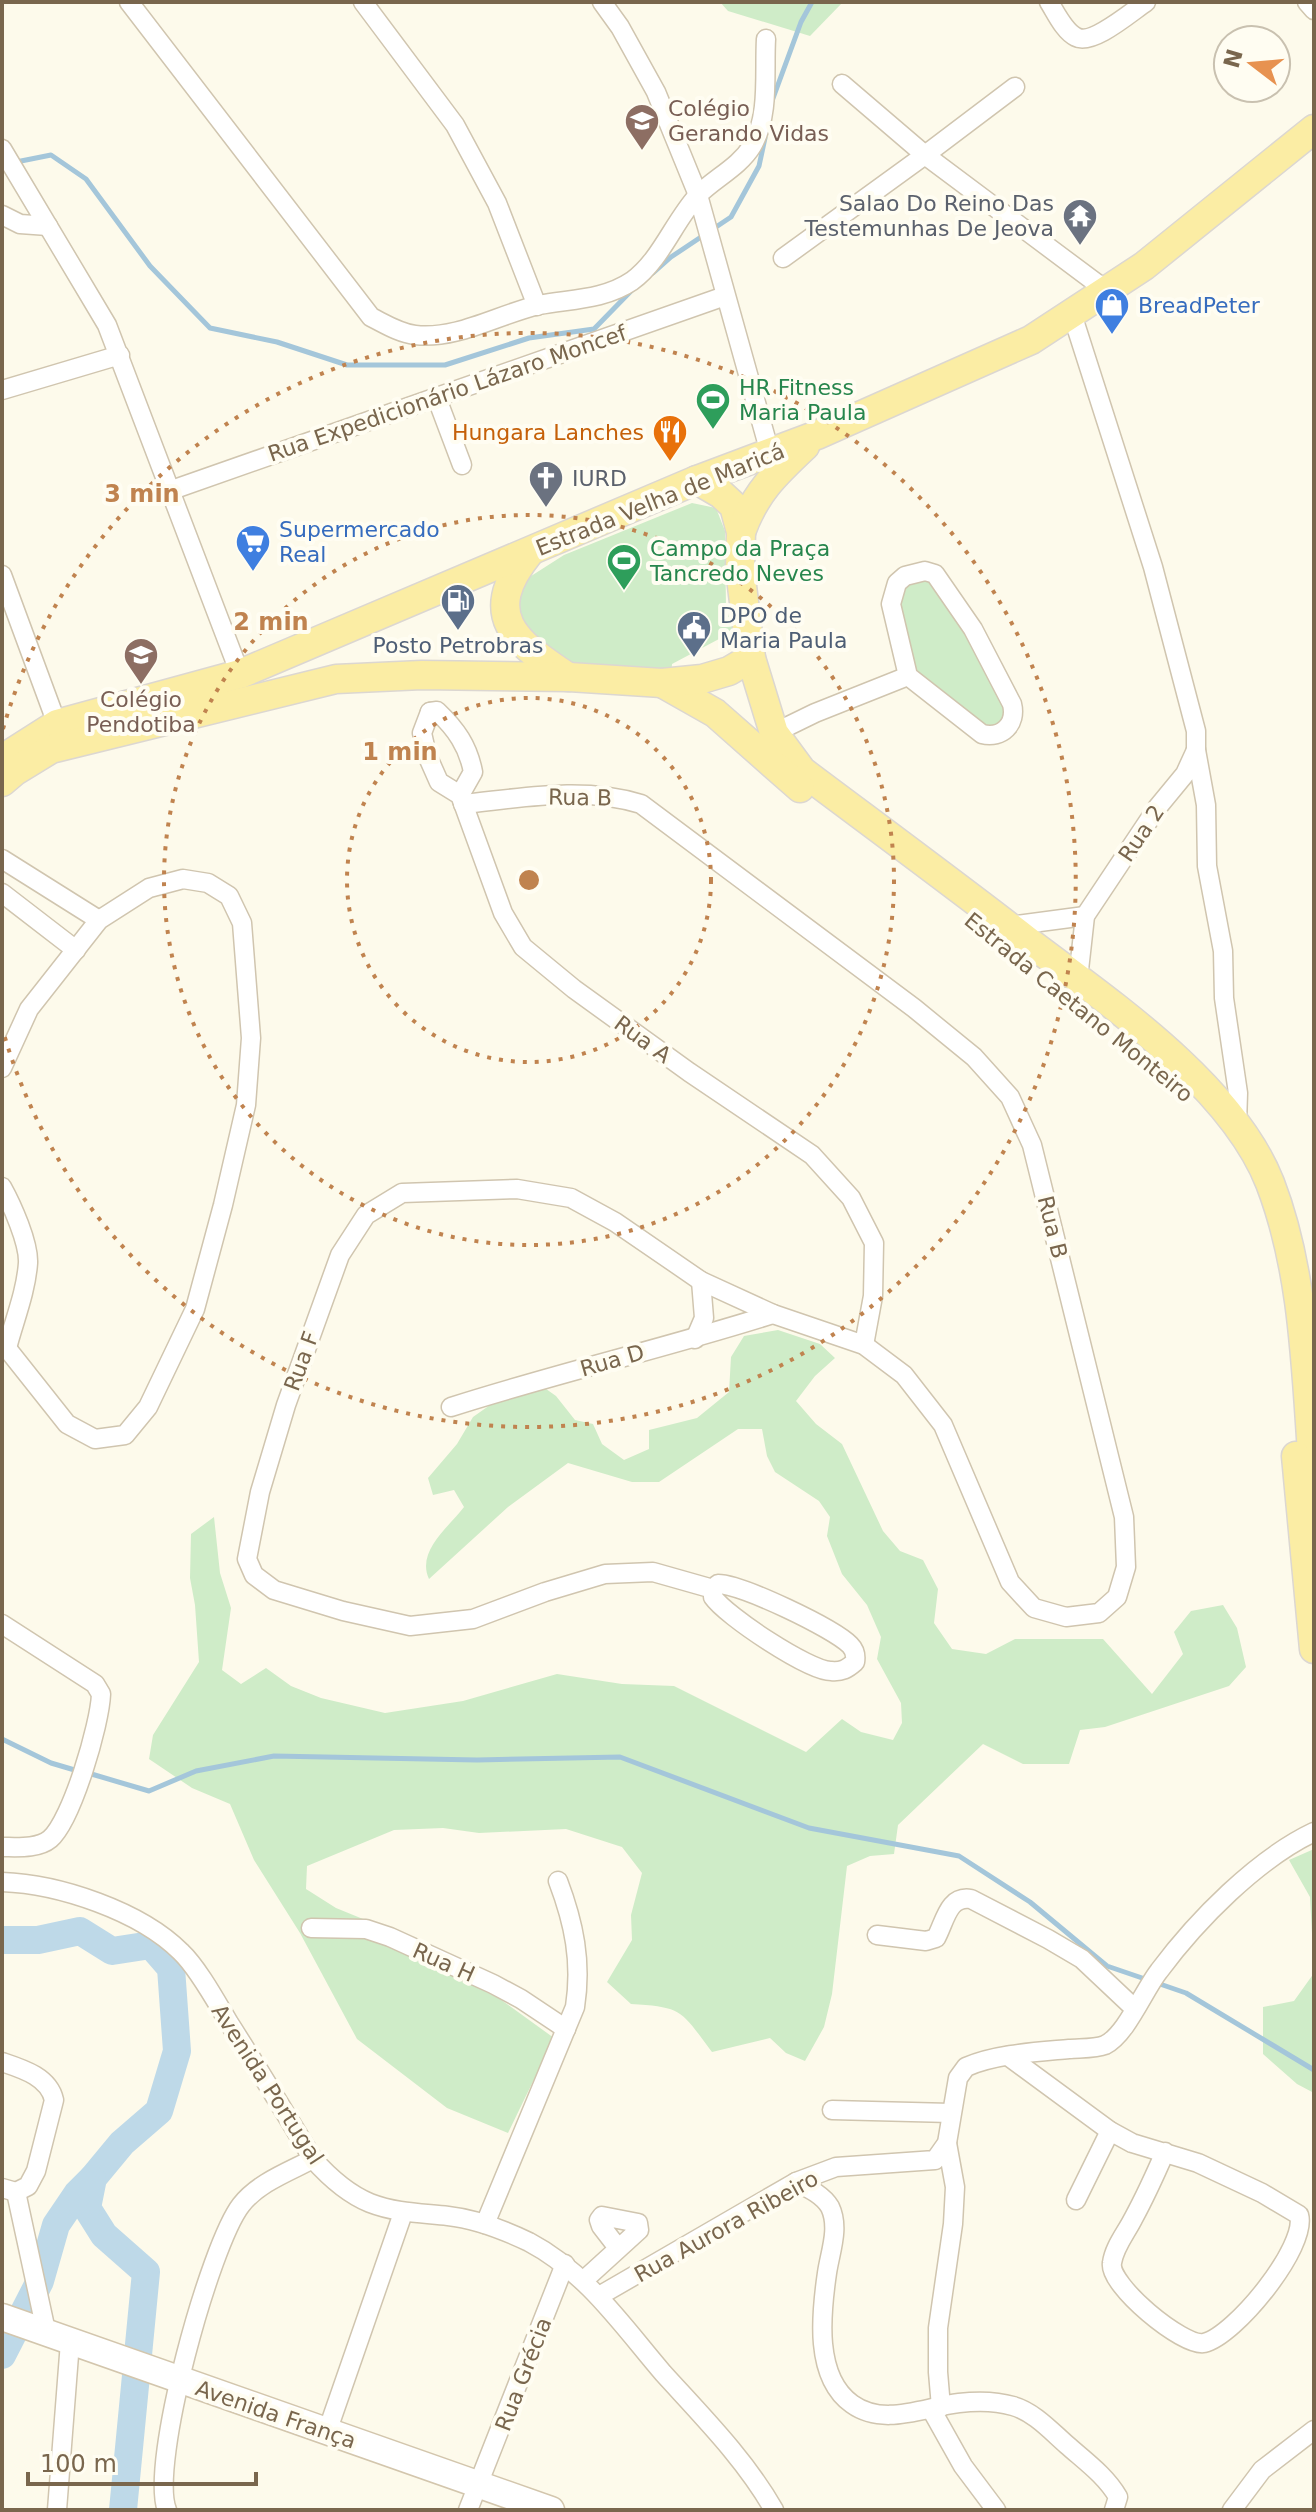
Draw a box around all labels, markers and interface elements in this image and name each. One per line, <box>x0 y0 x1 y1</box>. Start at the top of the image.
north arrow <box>1212 24 1292 104</box>
text: N <box>1219 46 1248 71</box>
place label: Colégio Gerando Vidas <box>668 96 829 146</box>
school or university icon: Colégio Gerando Vidas <box>623 102 661 152</box>
place label: Salao Do Reino Das Testemunhas De Jeova <box>803 191 1054 241</box>
temple icon: Salao Do Reino Das Testemunhas De Jeova <box>1061 197 1099 247</box>
shop icon: BreadPeter <box>1093 286 1131 336</box>
place label: BreadPeter <box>1138 293 1261 318</box>
street label: Rua Expedicionário Lázaro Moncef <box>265 320 631 467</box>
place label: HR Fitness Maria Paula <box>739 375 866 425</box>
sports icon: HR Fitness Maria Paula <box>694 381 732 431</box>
restaurant icon: Hungara Lanches <box>651 413 689 463</box>
place label: Hungara Lanches <box>452 420 644 445</box>
street label: Estrada Velha de Maricá <box>532 438 788 561</box>
church icon: IURD <box>527 459 565 509</box>
place label: IURD <box>572 466 627 491</box>
text: 3 min <box>104 480 180 508</box>
place label: Supermercado Real <box>279 517 440 567</box>
supermarket icon: Supermercado Real <box>234 523 272 573</box>
place label: Campo da Praça Tancredo Neves <box>649 536 830 586</box>
sports icon: Campo da Praça Tancredo Neves <box>605 542 643 592</box>
fuel station icon: Posto Petrobras <box>439 582 477 632</box>
place label: DPO de Maria Paula <box>720 603 847 653</box>
text: 2 min <box>233 608 309 636</box>
public building icon: DPO de Maria Paula <box>675 609 713 659</box>
place label: Posto Petrobras <box>372 633 544 658</box>
school or university icon: Colégio Pendotiba <box>122 636 160 686</box>
place label: Colégio Pendotiba <box>86 687 196 737</box>
text: 1 min <box>362 738 438 766</box>
street label: Rua B <box>548 784 612 811</box>
street label: Rua 2 <box>1114 800 1169 866</box>
centre of rings <box>515 866 543 894</box>
street label: Estrada Caetano Monteiro <box>959 908 1198 1107</box>
street label: Rua A <box>610 1011 676 1068</box>
street label: Rua B <box>1033 1193 1072 1261</box>
street label: Rua F <box>279 1328 324 1394</box>
street label: Rua D <box>577 1339 647 1382</box>
street label: Rua H <box>409 1938 479 1987</box>
street label: Avenida Portugal <box>206 1999 329 2169</box>
street label: Rua Aurora Ribeiro <box>630 2165 823 2287</box>
street label: Rua Grécia <box>490 2314 557 2434</box>
street label: Avenida França <box>192 2375 359 2454</box>
scale bar <box>28 2436 256 2486</box>
text: 100 m <box>40 2450 117 2478</box>

